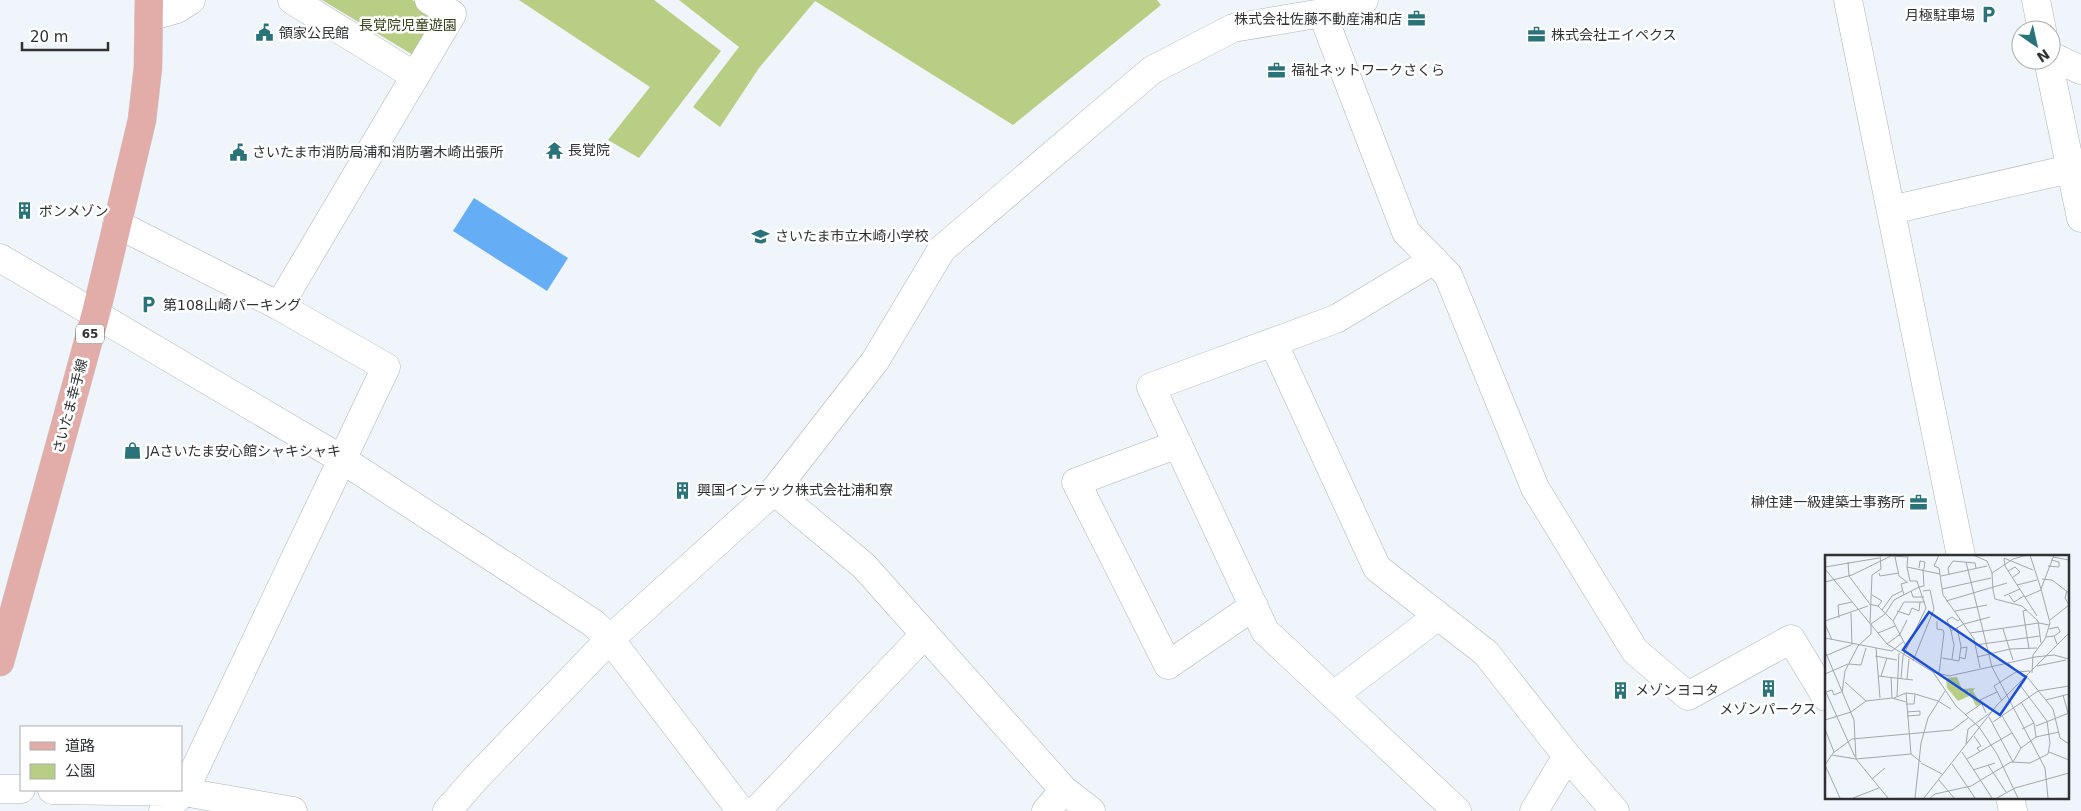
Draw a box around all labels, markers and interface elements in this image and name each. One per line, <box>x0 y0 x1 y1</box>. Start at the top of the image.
parking icon: 月極駐車場 <box>1979 5 1999 25</box>
place label: 月極駐車場 <box>1905 7 1975 23</box>
office icon: 株式会社佐藤不動産浦和店 <box>1406 9 1426 29</box>
place label: 株式会社佐藤不動産浦和店 <box>1234 11 1402 27</box>
park label: 長覚院児童遊園 <box>359 17 457 33</box>
scale bar <box>22 20 109 52</box>
north arrow <box>2011 20 2061 70</box>
public building icon: 領家公民館 <box>255 23 275 43</box>
place label: 領家公民館 <box>279 25 349 41</box>
office icon: 株式会社エイペクス <box>1527 25 1547 45</box>
place label: 株式会社エイペクス <box>1551 27 1677 43</box>
text: 20 m <box>30 28 68 46</box>
text: N <box>2034 46 2053 66</box>
office icon: 福祉ネットワークさくら <box>1267 60 1287 80</box>
place label: 福祉ネットワークさくら <box>1291 62 1445 78</box>
temple icon: 長覚院 <box>544 140 564 160</box>
public building icon: さいたま市消防局浦和消防署木崎出張所 <box>228 142 248 162</box>
place label: 長覚院 <box>568 142 610 158</box>
place label: さいたま市消防局浦和消防署木崎出張所 <box>252 144 504 160</box>
building icon: ボンメゾン <box>15 201 35 221</box>
place label: ボンメゾン <box>39 203 109 219</box>
school or university icon: さいたま市立木崎小学校 <box>751 226 771 246</box>
place label: さいたま市立木崎小学校 <box>775 228 929 244</box>
parking icon: 第108山崎パーキング <box>139 295 159 315</box>
place label: 第108山崎パーキング <box>163 297 301 313</box>
road number: 65 <box>76 324 104 344</box>
street label: さいたま幸手線 <box>50 357 90 455</box>
shop icon: JAさいたま安心館シャキシャキ <box>122 441 142 461</box>
place label: JAさいたま安心館シャキシャキ <box>145 443 341 459</box>
building icon: 興国インテック株式会社浦和寮 <box>673 480 693 500</box>
place label: 興国インテック株式会社浦和寮 <box>697 482 893 498</box>
office icon: 榊住建一級建築士事務所 <box>1909 492 1929 512</box>
place label: 榊住建一級建築士事務所 <box>1751 494 1905 510</box>
inset map <box>1825 555 2068 798</box>
building icon: メゾンパークス <box>1758 679 1778 699</box>
building icon: メゾンヨコタ <box>1611 680 1631 700</box>
place label: メゾンヨコタ <box>1635 682 1719 698</box>
place label: メゾンパークス <box>1719 701 1817 717</box>
legend <box>20 726 182 791</box>
text: 道路 <box>65 737 95 755</box>
text: 公園 <box>65 762 95 780</box>

